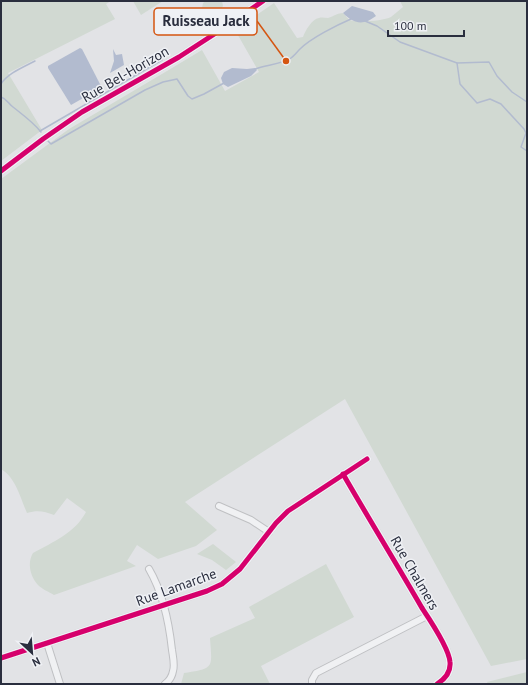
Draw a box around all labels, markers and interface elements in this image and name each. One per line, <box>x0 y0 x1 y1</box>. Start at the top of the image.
callout: Ruisseau Jack <box>154 8 257 35</box>
text: Ruisseau Jack <box>162 11 250 30</box>
scale bar <box>388 12 464 38</box>
text: 100 m <box>394 18 427 33</box>
street label: Rue Bel-Horizon <box>78 42 172 106</box>
street label: Rue Chalmers <box>387 533 443 613</box>
street label: Rue Lamarche <box>133 564 219 610</box>
north arrow <box>12 633 52 673</box>
text: N <box>30 654 43 670</box>

